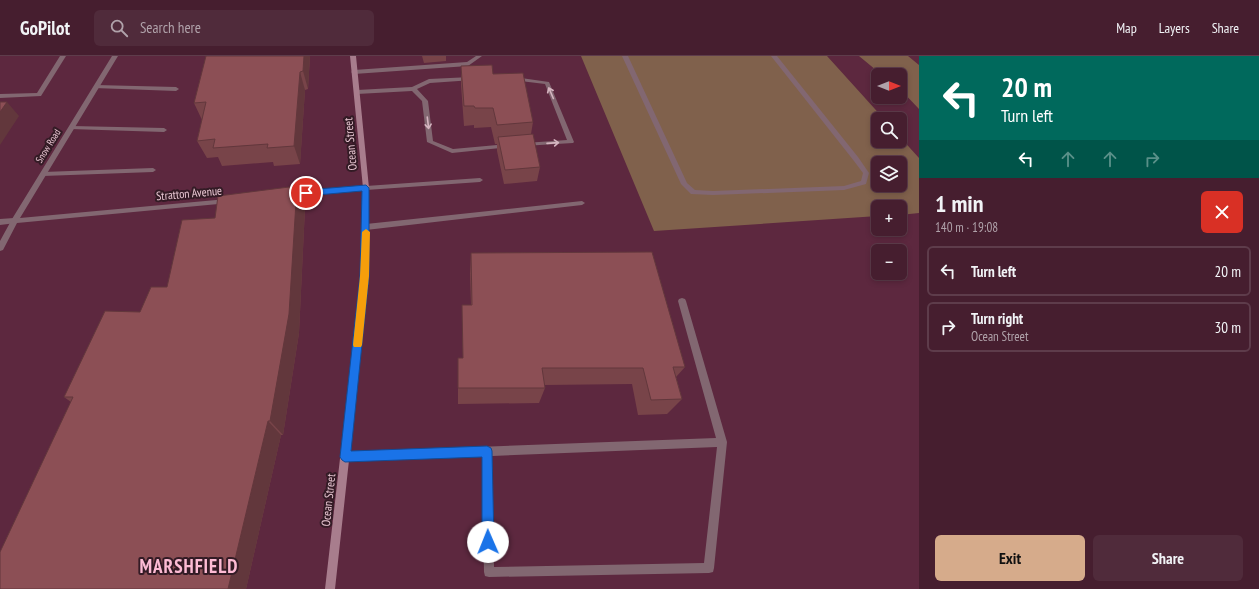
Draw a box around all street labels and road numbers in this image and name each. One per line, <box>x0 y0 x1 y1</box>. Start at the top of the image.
street label: Ocean Street <box>340 116 360 171</box>
street label: Snow Road <box>32 127 64 165</box>
street label: Stratton Avenue <box>155 183 223 203</box>
street label: Ocean Street <box>318 472 338 527</box>

